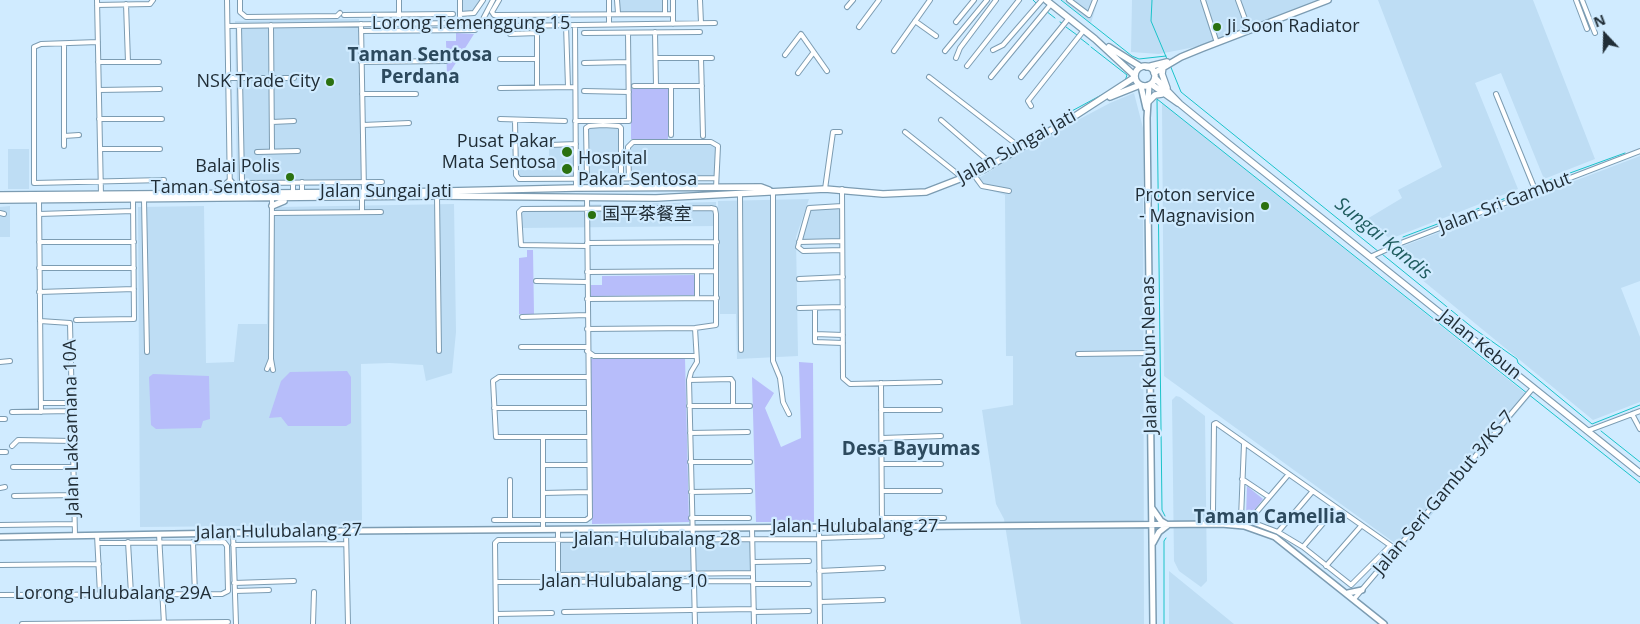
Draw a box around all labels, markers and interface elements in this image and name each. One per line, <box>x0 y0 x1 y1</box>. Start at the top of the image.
north arrow <box>1580 10 1630 60</box>
text: N <box>1591 10 1608 31</box>
street label: Lorong Temenggung 15 <box>372 13 570 35</box>
place label: Ji Soon Radiator <box>1227 16 1360 38</box>
marker: Ji Soon Radiator <box>1211 21 1223 33</box>
district label: Taman Sentosa Perdana <box>347 45 493 89</box>
place label: NSK Trade City <box>196 71 320 93</box>
marker: NSK Trade City <box>324 76 336 88</box>
street label: Jalan Sungai Jati <box>954 106 1080 188</box>
place label: Pusat Pakar Mata Sentosa <box>442 131 556 173</box>
marker: Pusat Pakar Mata Sentosa <box>560 145 574 159</box>
place label: Hospital Pakar Sentosa <box>578 148 697 190</box>
place label: Balai Polis Taman Sentosa <box>151 156 280 198</box>
marker: Hospital Pakar Sentosa <box>560 162 574 176</box>
street label: Jalan Sri Gambut <box>1436 168 1574 238</box>
marker: Balai Polis Taman Sentosa <box>284 171 296 183</box>
street label: Jalan Sungai Jati <box>320 181 452 203</box>
place label: Proton service - Magnavision <box>1135 185 1255 228</box>
water label: Sungai Kandis <box>1330 193 1436 285</box>
marker: Proton service - Magnavision <box>1259 200 1271 212</box>
place label: 国平茶餐室 <box>602 204 692 226</box>
marker: 国平茶餐室 <box>586 209 598 221</box>
street label: Jalan Kebun Nenas <box>1138 276 1162 434</box>
street label: Jalan Kebun <box>1435 305 1525 385</box>
street label: Jalan Laksamana 10A <box>60 339 84 517</box>
street label: Jalan Seri Gambut 3/KS 7 <box>1369 407 1519 579</box>
district label: Desa Bayumas <box>842 439 980 461</box>
district label: Taman Camellia <box>1194 507 1346 529</box>
street label: Jalan Hulubalang 27 <box>772 516 938 538</box>
street label: Jalan Hulubalang 27 <box>196 520 362 544</box>
street label: Jalan Hulubalang 28 <box>574 529 740 551</box>
street label: Jalan Hulubalang 10 <box>541 571 707 593</box>
street label: Lorong Hulubalang 29A <box>15 583 211 605</box>

